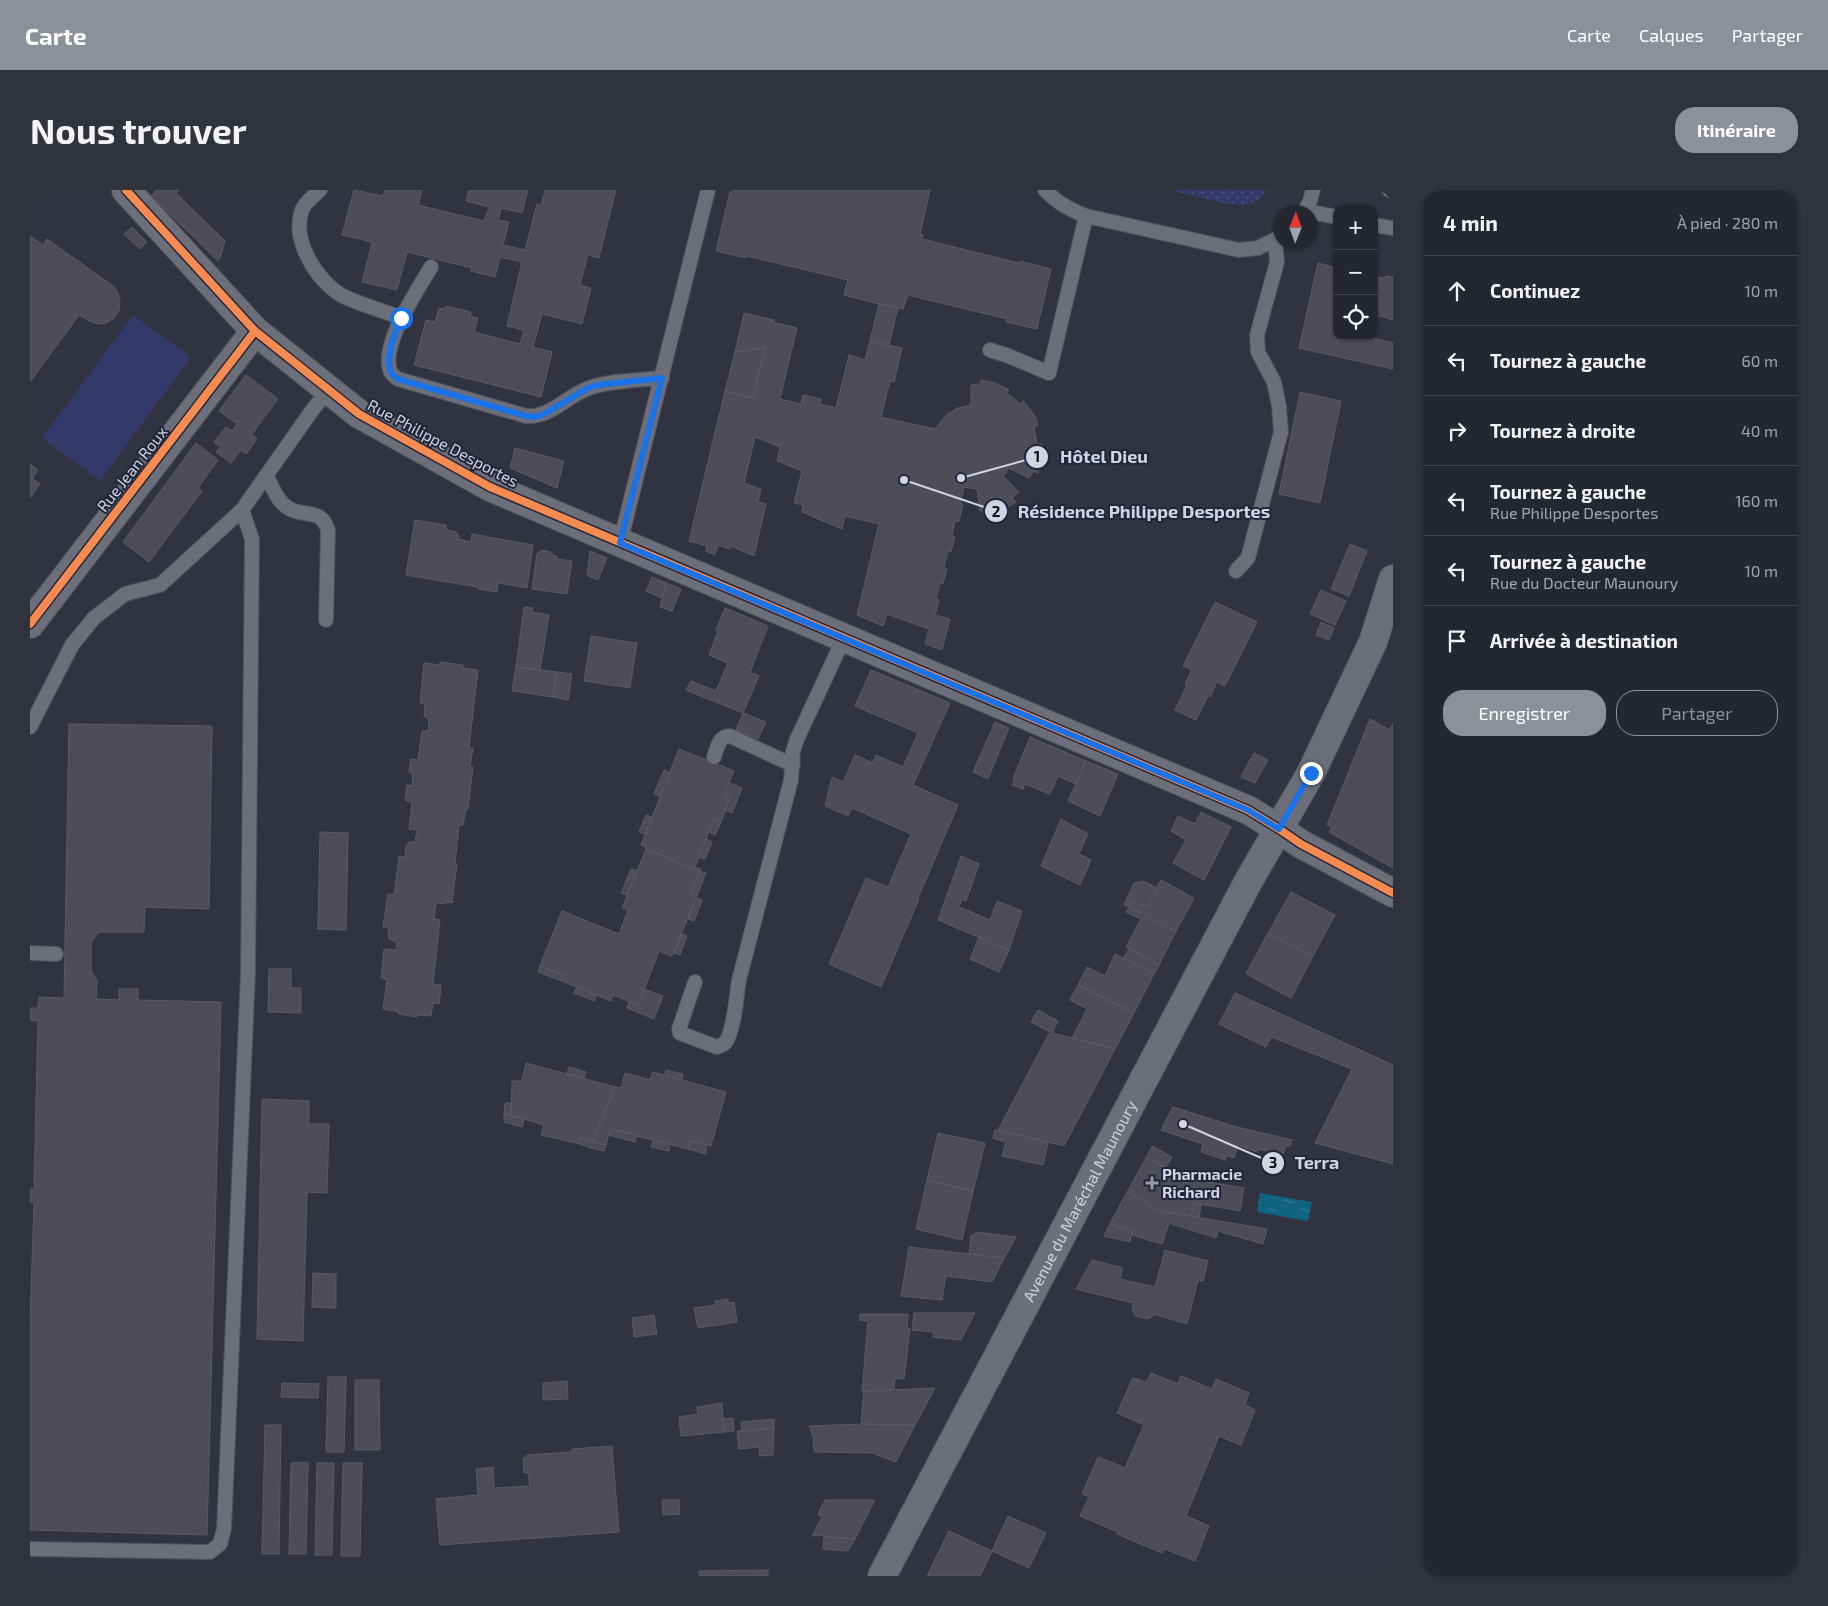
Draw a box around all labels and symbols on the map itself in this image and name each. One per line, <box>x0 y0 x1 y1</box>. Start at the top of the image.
north arrow <box>1273 205 1318 250</box>
route start <box>390 307 413 330</box>
street label: Rue Philippe Desportes <box>364 395 522 490</box>
street label: Rue Jean Roux <box>92 422 171 515</box>
callout: Hôtel Dieu <box>1025 441 1158 474</box>
text: Hôtel Dieu <box>1060 445 1148 467</box>
text: 1 <box>1034 447 1040 465</box>
callout: Résidence Philippe Desportes <box>983 495 1281 528</box>
text: Résidence Philippe Desportes <box>1018 500 1270 522</box>
text: 2 <box>992 502 1001 520</box>
route end <box>1300 762 1323 785</box>
street label: Avenue du Maréchal Maunoury <box>1018 1096 1140 1305</box>
callout: Terra <box>1260 1146 1350 1179</box>
text: Terra <box>1295 1151 1339 1173</box>
text: 3 <box>1269 1153 1277 1171</box>
place label: Pharmacie Richard <box>1162 1164 1242 1201</box>
marker: Pharmacie Richard <box>1146 1177 1158 1189</box>

